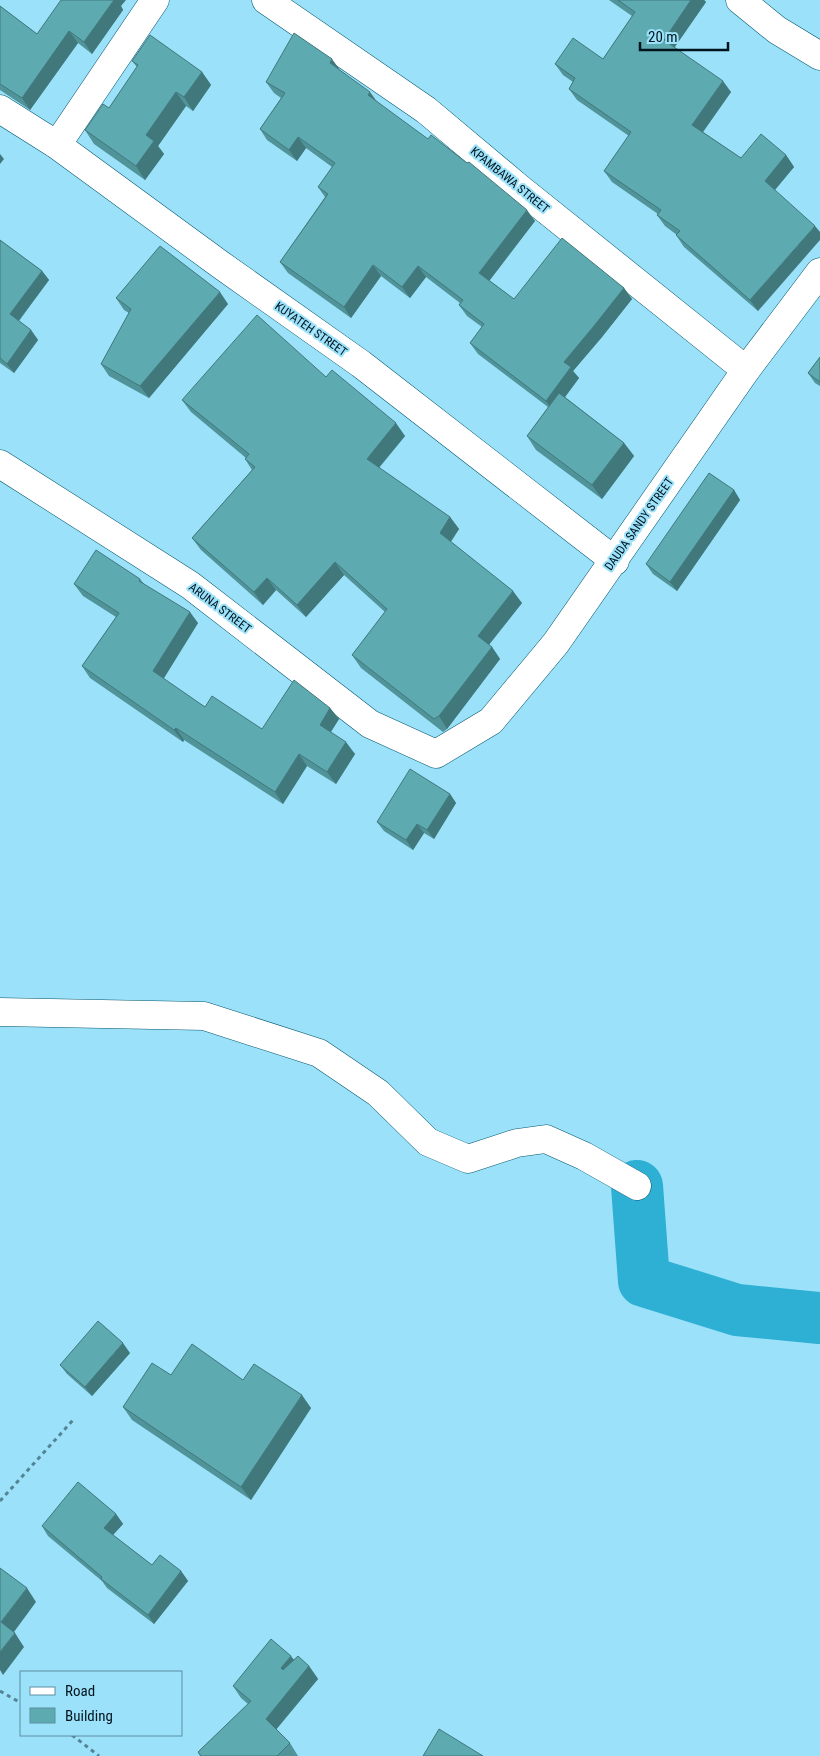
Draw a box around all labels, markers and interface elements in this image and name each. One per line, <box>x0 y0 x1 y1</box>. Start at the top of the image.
scale bar <box>640 20 728 52</box>
text: 20 m <box>648 28 678 46</box>
street label: KPAMBAWA STREET <box>468 144 552 216</box>
street label: KUYATEH STREET <box>272 299 350 359</box>
street label: DAUDA SANDY STREET <box>602 475 676 573</box>
street label: ARUNA STREET <box>186 580 254 636</box>
legend <box>20 1671 182 1736</box>
text: Road <box>65 1682 95 1700</box>
text: Building <box>65 1707 113 1725</box>

